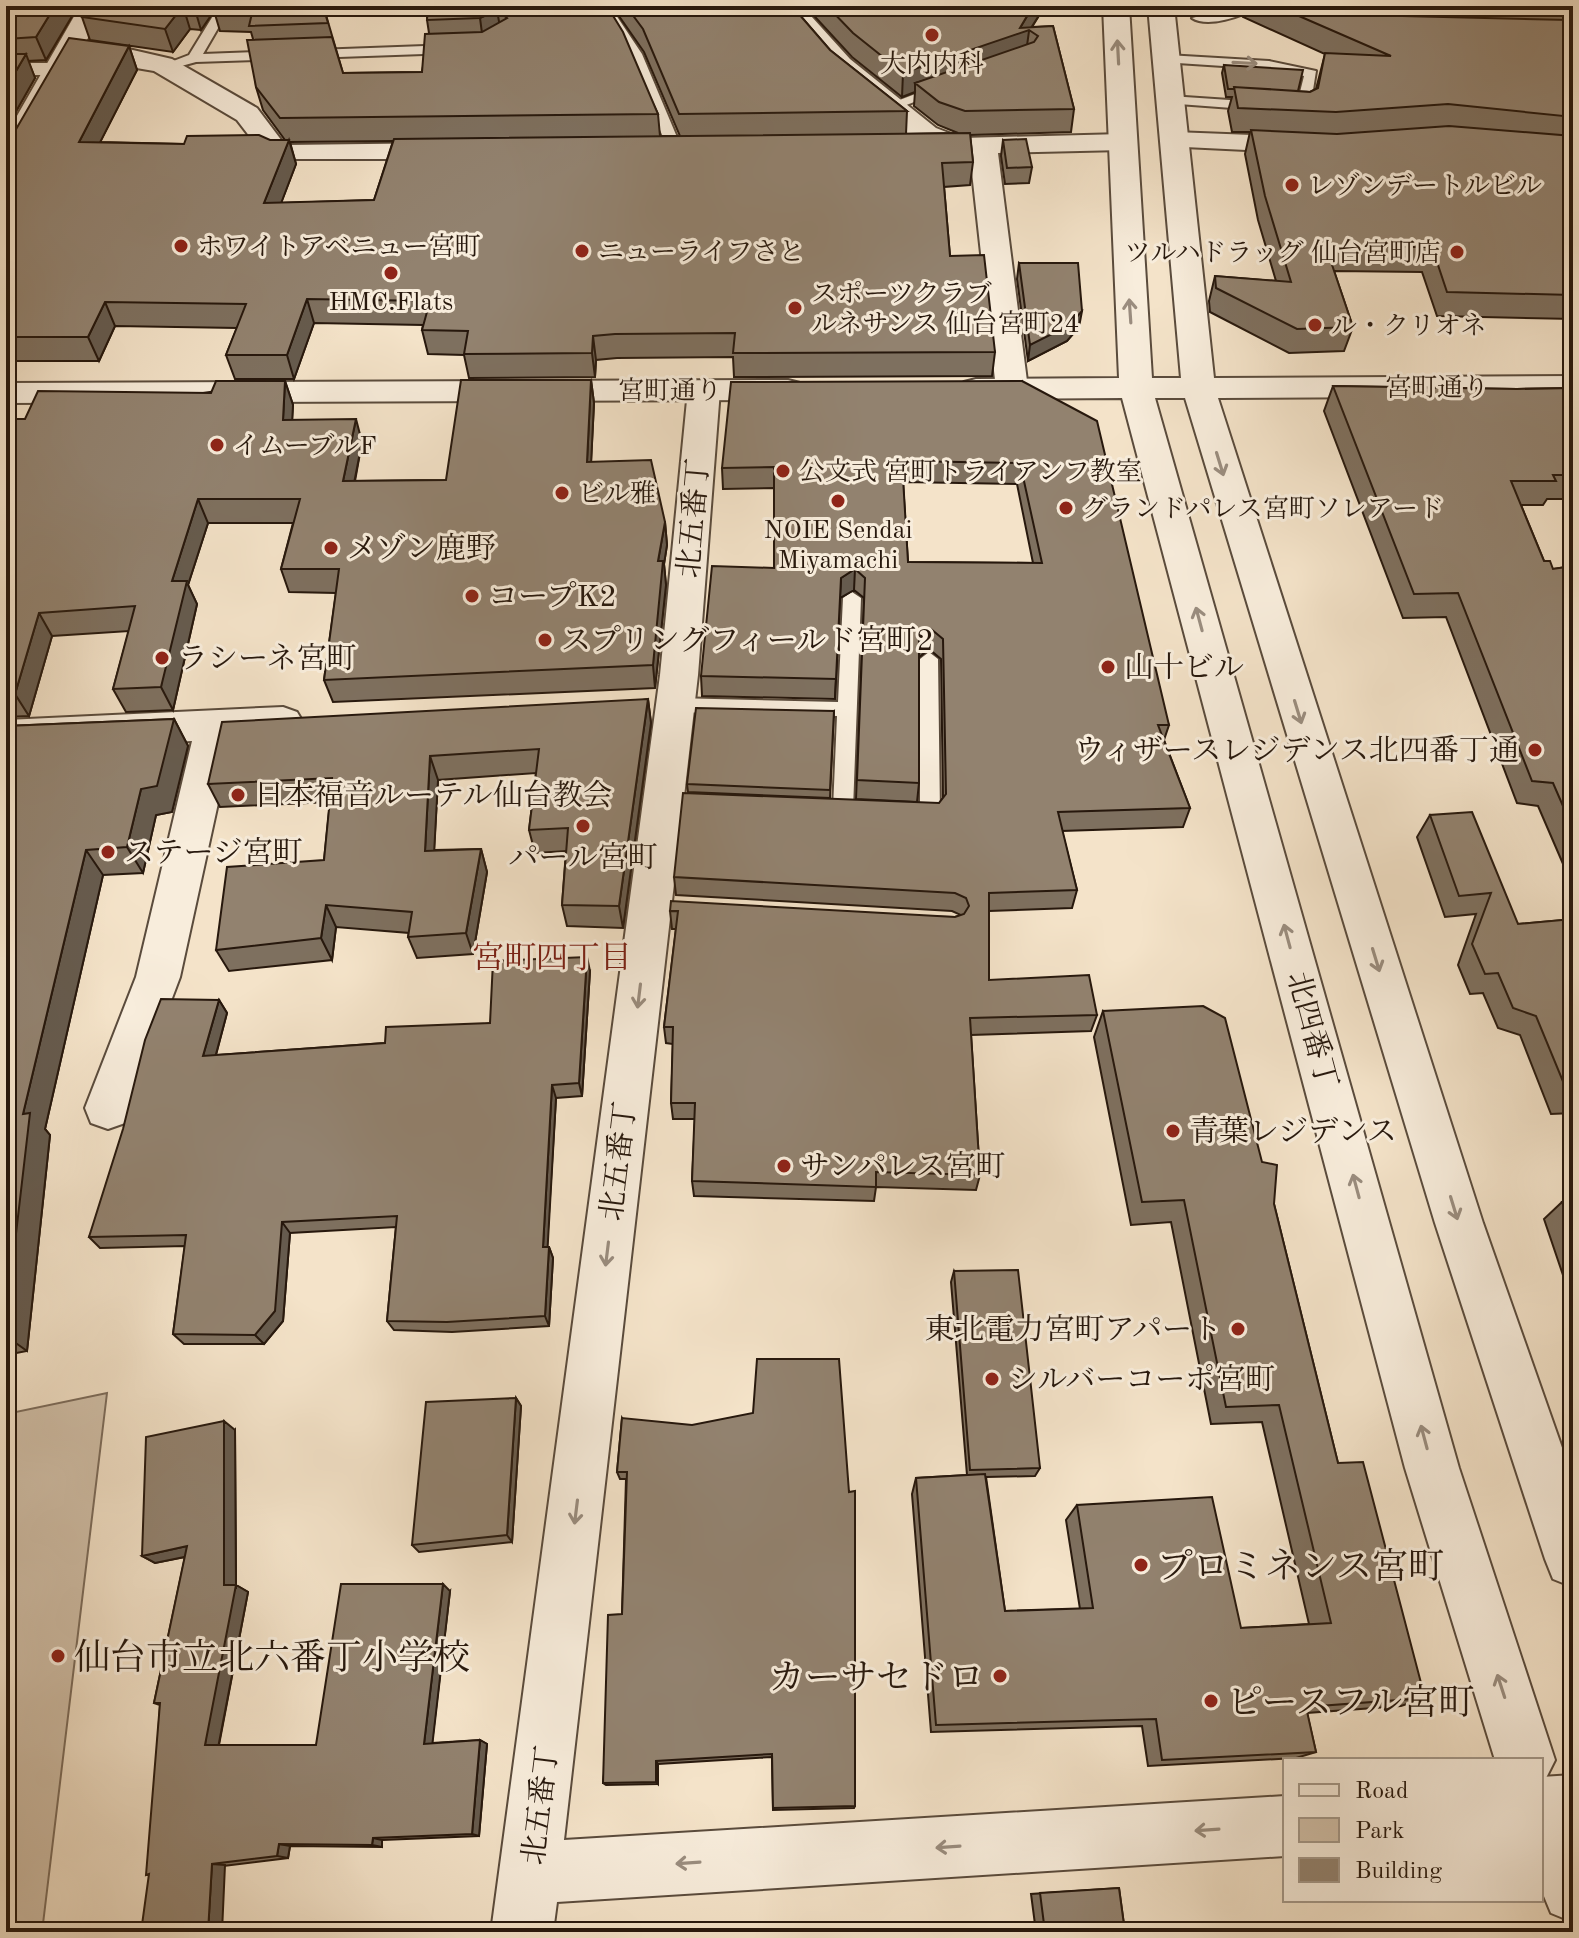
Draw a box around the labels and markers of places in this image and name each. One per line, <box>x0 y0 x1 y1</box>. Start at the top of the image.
marker: 大内内科 <box>923 26 941 44</box>
place label: 大内内科 <box>880 50 984 78</box>
place label: レゾンデートルビル <box>1308 172 1542 200</box>
marker: レゾンデートルビル <box>1283 176 1301 194</box>
place label: ホワイトアベニュー宮町 <box>197 233 480 261</box>
marker: ホワイトアベニュー宮町 <box>172 237 190 255</box>
place label: ツルハドラッグ 仙台宮町店 <box>1125 238 1441 267</box>
place label: ニューライフさと <box>598 240 804 266</box>
marker: ニューライフさと <box>573 242 591 260</box>
marker: ツルハドラッグ 仙台宮町店 <box>1448 243 1466 261</box>
marker: HMC.Flats <box>382 264 400 282</box>
place label: スポーツクラブ ルネサンス 仙台宮町24 <box>811 281 1080 338</box>
place label: HMC.Flats <box>329 290 453 316</box>
marker: スポーツクラブ ルネサンス 仙台宮町24 <box>786 299 804 317</box>
place label: ル・クリオネ <box>1331 312 1486 340</box>
marker: ル・クリオネ <box>1306 316 1324 334</box>
place label: イムーブルF <box>233 433 377 460</box>
marker: イムーブルF <box>208 436 226 454</box>
place label: 公文式 宮町トライアンフ教室 <box>799 458 1142 486</box>
marker: 公文式 宮町トライアンフ教室 <box>774 462 792 480</box>
place label: ビル雅 <box>578 480 656 508</box>
marker: ビル雅 <box>553 484 571 502</box>
marker: NOIE Sendai Miyamachi <box>829 492 847 510</box>
place label: グランドパレス宮町ソレアード <box>1082 495 1444 523</box>
marker: グランドパレス宮町ソレアード <box>1057 499 1075 517</box>
place label: NOIE Sendai Miyamachi <box>763 518 913 574</box>
place label: メゾン鹿野 <box>347 532 496 565</box>
marker: メゾン鹿野 <box>322 539 340 557</box>
place label: コープK2 <box>488 581 617 613</box>
marker: コープK2 <box>463 587 481 605</box>
place label: スプリングフィールド宮町2 <box>561 624 934 657</box>
marker: スプリングフィールド宮町2 <box>536 631 554 649</box>
place label: ラシーネ宮町 <box>178 642 357 675</box>
marker: ラシーネ宮町 <box>153 649 171 667</box>
place label: 山十ビル <box>1124 652 1244 684</box>
marker: 山十ビル <box>1099 658 1117 676</box>
place label: ウィザースレジデンス北四番丁通 <box>1075 734 1519 767</box>
marker: ウィザースレジデンス北四番丁通 <box>1526 741 1544 759</box>
place label: 日本福音ルーテル仙台教会 <box>254 779 613 812</box>
marker: 日本福音ルーテル仙台教会 <box>229 786 247 804</box>
marker: パール宮町 <box>574 817 592 835</box>
place label: ステージ宮町 <box>124 836 303 869</box>
place label: パール宮町 <box>508 841 658 874</box>
marker: ステージ宮町 <box>99 843 117 861</box>
place label: 青葉レジデンス <box>1189 1115 1397 1148</box>
marker: 青葉レジデンス <box>1164 1122 1182 1140</box>
place label: サンパレス宮町 <box>800 1150 1006 1183</box>
marker: サンパレス宮町 <box>775 1157 793 1175</box>
place label: 東北電力宮町アパート <box>924 1313 1222 1346</box>
marker: 東北電力宮町アパート <box>1229 1320 1247 1338</box>
place label: シルバーコーポ宮町 <box>1008 1363 1275 1396</box>
marker: シルバーコーポ宮町 <box>983 1370 1001 1388</box>
place label: プロミネンス宮町 <box>1157 1547 1444 1587</box>
marker: プロミネンス宮町 <box>1132 1556 1150 1574</box>
place label: 仙台市立北六番丁小学校 <box>74 1638 470 1678</box>
marker: 仙台市立北六番丁小学校 <box>49 1647 67 1665</box>
place label: カーサセドロ <box>769 1661 984 1698</box>
marker: カーサセドロ <box>991 1667 1009 1685</box>
place label: ピースフル宮町 <box>1227 1683 1474 1723</box>
marker: ピースフル宮町 <box>1202 1692 1220 1710</box>

